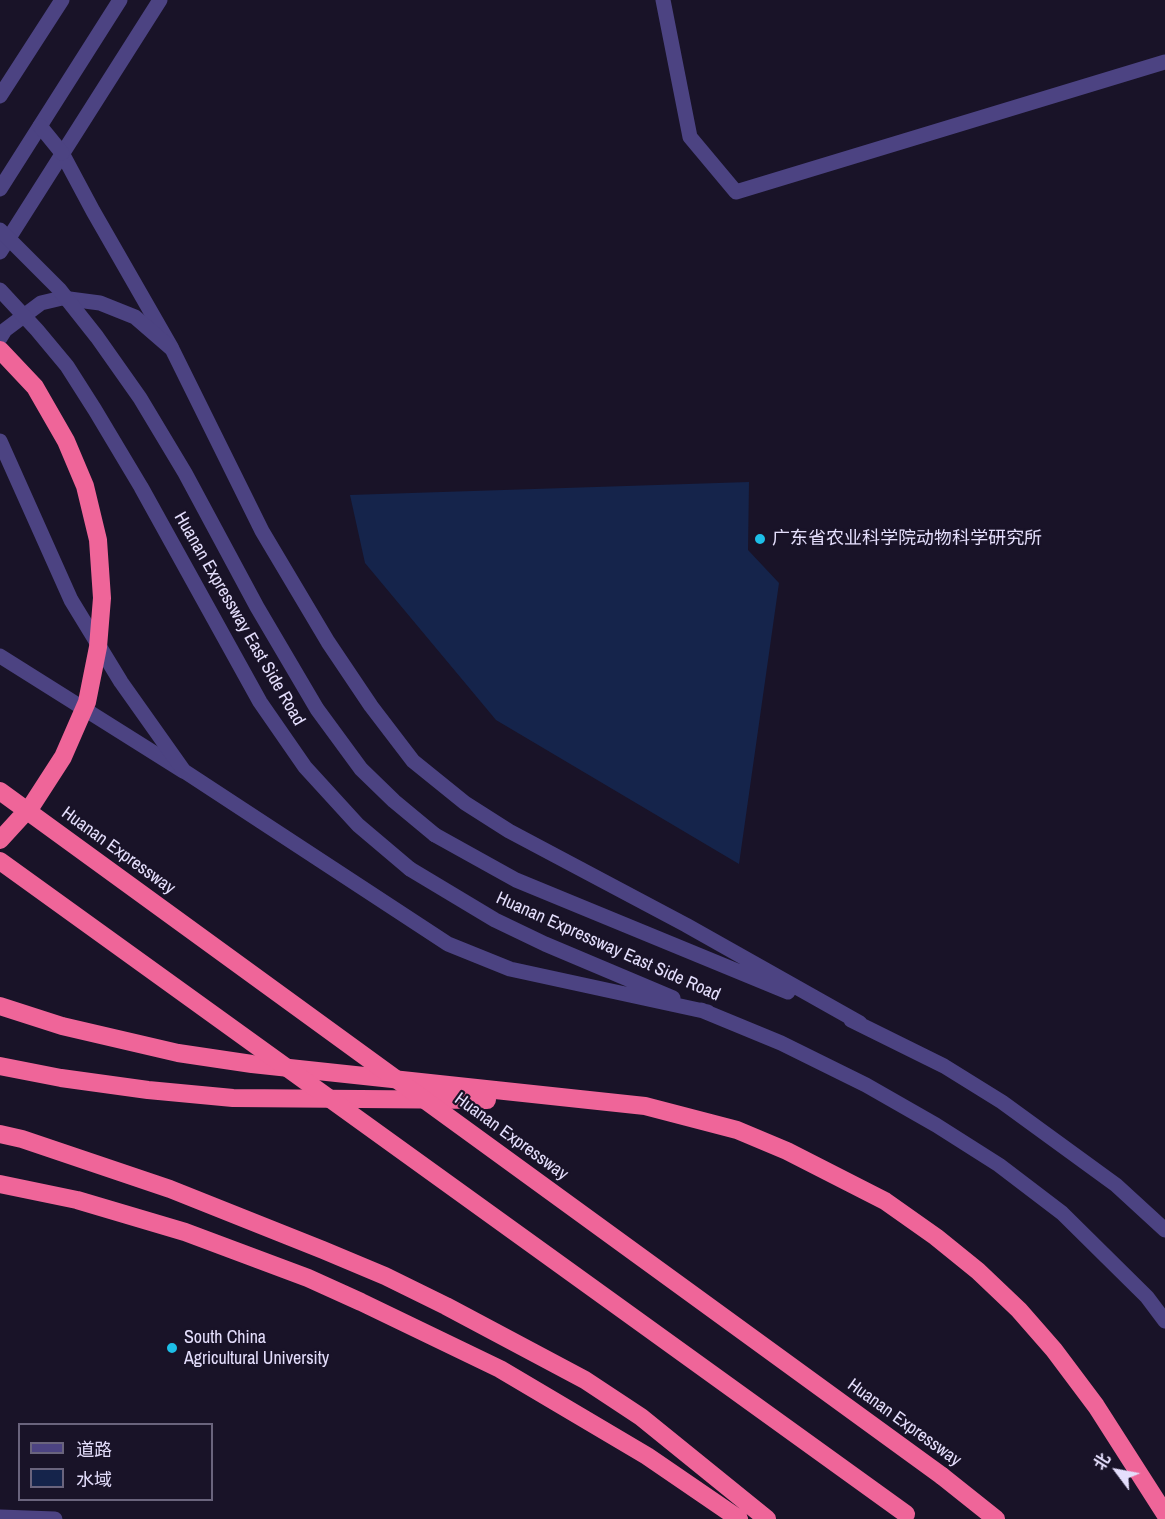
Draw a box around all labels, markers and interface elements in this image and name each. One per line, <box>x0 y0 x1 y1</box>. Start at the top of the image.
street label: Huanan Expressway East Side Road <box>169 508 309 730</box>
place label: 广东省农业科学院动物科学研究所 <box>772 528 1042 550</box>
marker: 广东省农业科学院动物科学研究所 <box>753 532 767 546</box>
street label: Huanan Expressway <box>57 802 179 900</box>
street label: Huanan Expressway East Side Road <box>493 888 723 1006</box>
street label: Huanan Expressway <box>450 1088 572 1186</box>
place label: South China Agricultural University <box>184 1327 329 1370</box>
marker: South China Agricultural University <box>165 1341 179 1355</box>
street label: Huanan Expressway <box>843 1374 965 1472</box>
legend <box>18 1423 213 1501</box>
text: 道路 <box>76 1437 112 1462</box>
north arrow <box>1087 1441 1147 1501</box>
text: 北 <box>1088 1449 1115 1474</box>
text: 水域 <box>76 1467 112 1492</box>

